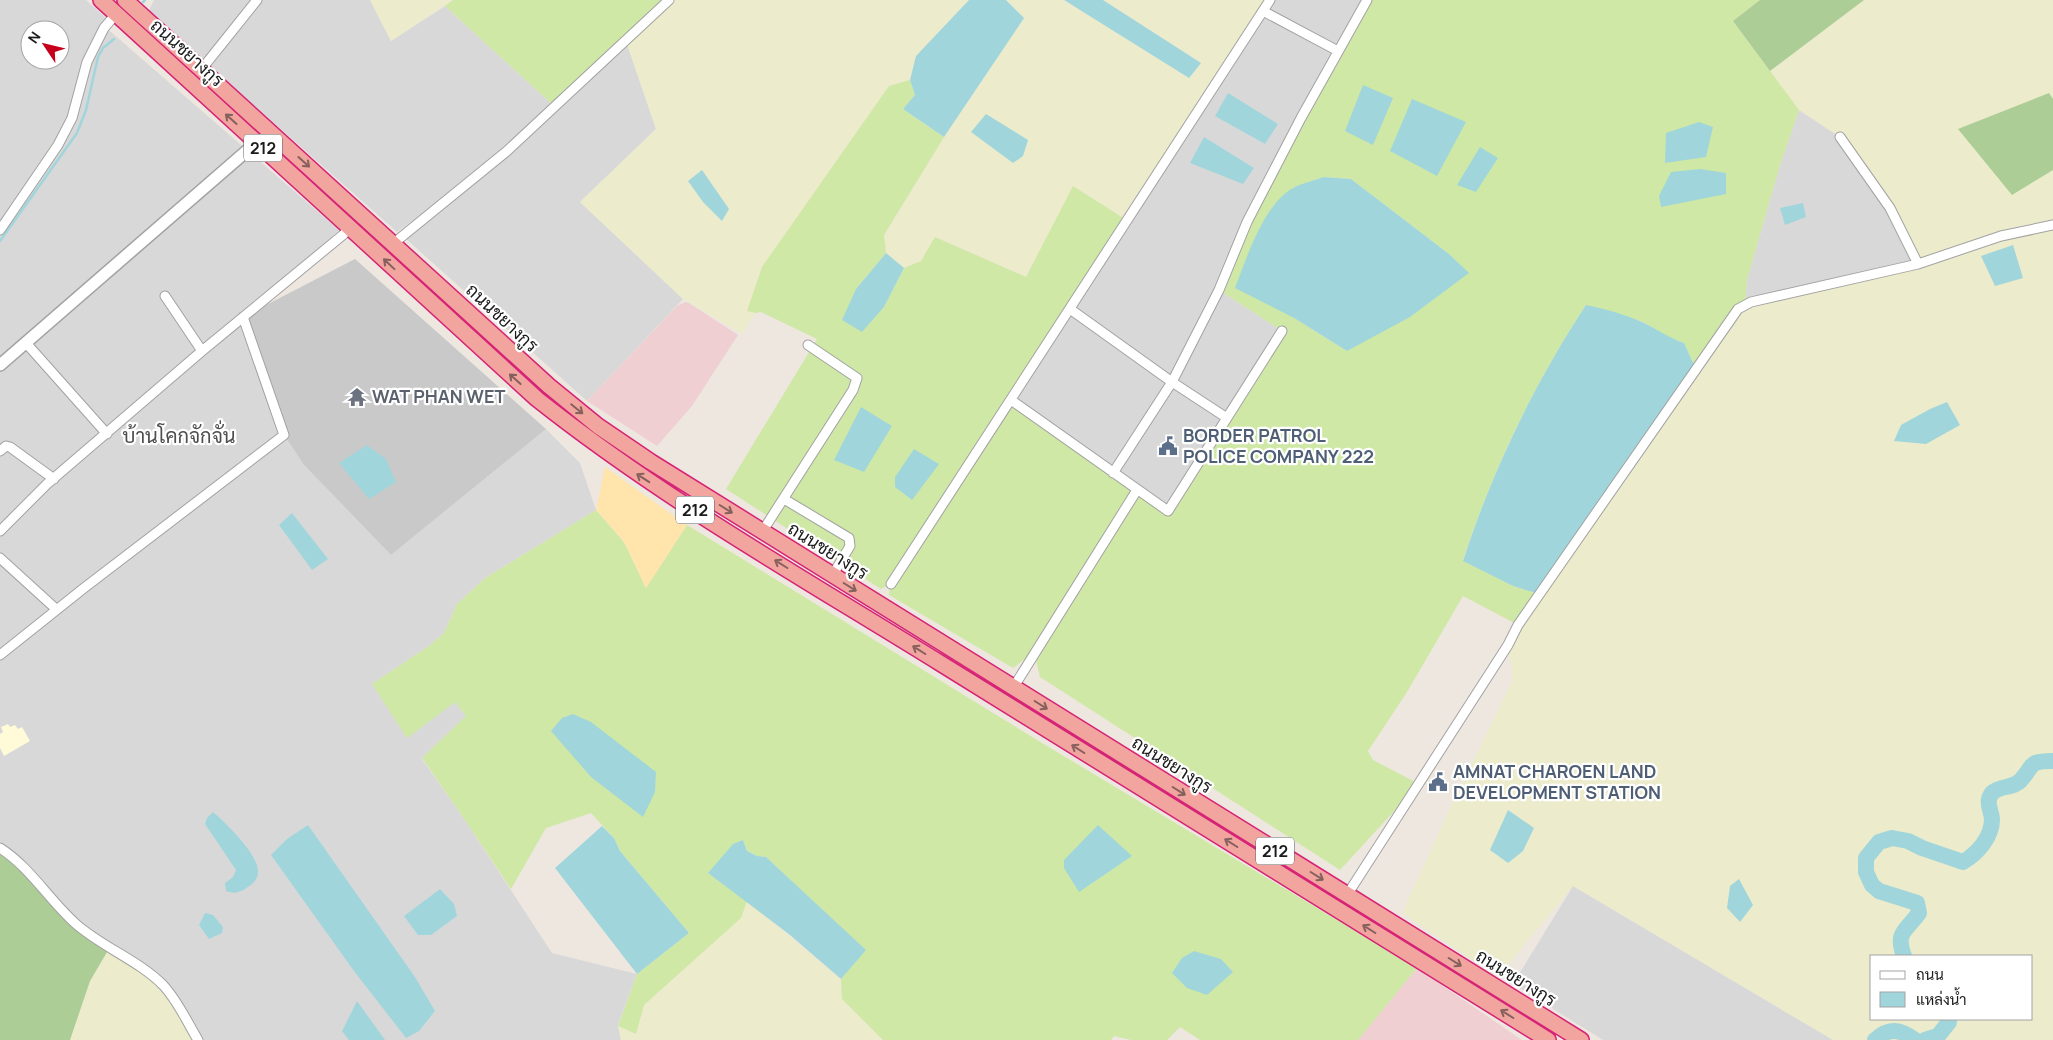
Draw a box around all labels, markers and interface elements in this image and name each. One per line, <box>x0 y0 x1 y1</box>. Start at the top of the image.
street label: ถนนชยางกูร <box>145 13 230 93</box>
north arrow <box>20 20 70 70</box>
text: N <box>23 28 45 47</box>
one-way arrow <box>224 113 237 125</box>
road number: 212 <box>244 134 282 162</box>
one-way arrow <box>297 156 310 168</box>
one-way arrow <box>383 258 396 270</box>
street label: ถนนชยางกูร <box>460 278 544 359</box>
one-way arrow <box>508 373 521 385</box>
place label: WAT PHAN WET <box>372 384 505 408</box>
temple icon: WAT PHAN WET <box>346 386 368 408</box>
one-way arrow <box>570 403 583 414</box>
district label: บ้านโคกจักจั่น <box>123 420 236 449</box>
place label: BORDER PATROL POLICE COMPANY 222 <box>1183 423 1374 468</box>
public building icon: BORDER PATROL POLICE COMPANY 222 <box>1157 435 1179 457</box>
one-way arrow <box>637 473 651 483</box>
road number: 212 <box>676 496 714 524</box>
one-way arrow <box>718 504 732 514</box>
street label: ถนนชยางกูร <box>783 516 874 586</box>
one-way arrow <box>774 559 788 570</box>
one-way arrow <box>842 582 856 592</box>
one-way arrow <box>913 645 927 655</box>
one-way arrow <box>1033 700 1047 710</box>
street label: ถนนชยางกูร <box>1127 730 1218 800</box>
one-way arrow <box>1072 743 1086 753</box>
place label: AMNAT CHAROEN LAND DEVELOPMENT STATION <box>1453 759 1661 804</box>
public building icon: AMNAT CHAROEN LAND DEVELOPMENT STATION <box>1427 771 1449 793</box>
one-way arrow <box>1171 786 1185 796</box>
one-way arrow <box>1224 838 1238 848</box>
road number: 212 <box>1256 838 1294 864</box>
one-way arrow <box>1309 872 1323 882</box>
one-way arrow <box>1362 923 1376 933</box>
street label: ถนนชยางกูร <box>1471 943 1562 1013</box>
legend <box>1870 955 2033 1020</box>
one-way arrow <box>1448 957 1462 967</box>
text: ถนน <box>1916 964 1944 985</box>
text: แหล่งน้ำ <box>1916 987 1967 1010</box>
one-way arrow <box>1500 1009 1514 1019</box>

